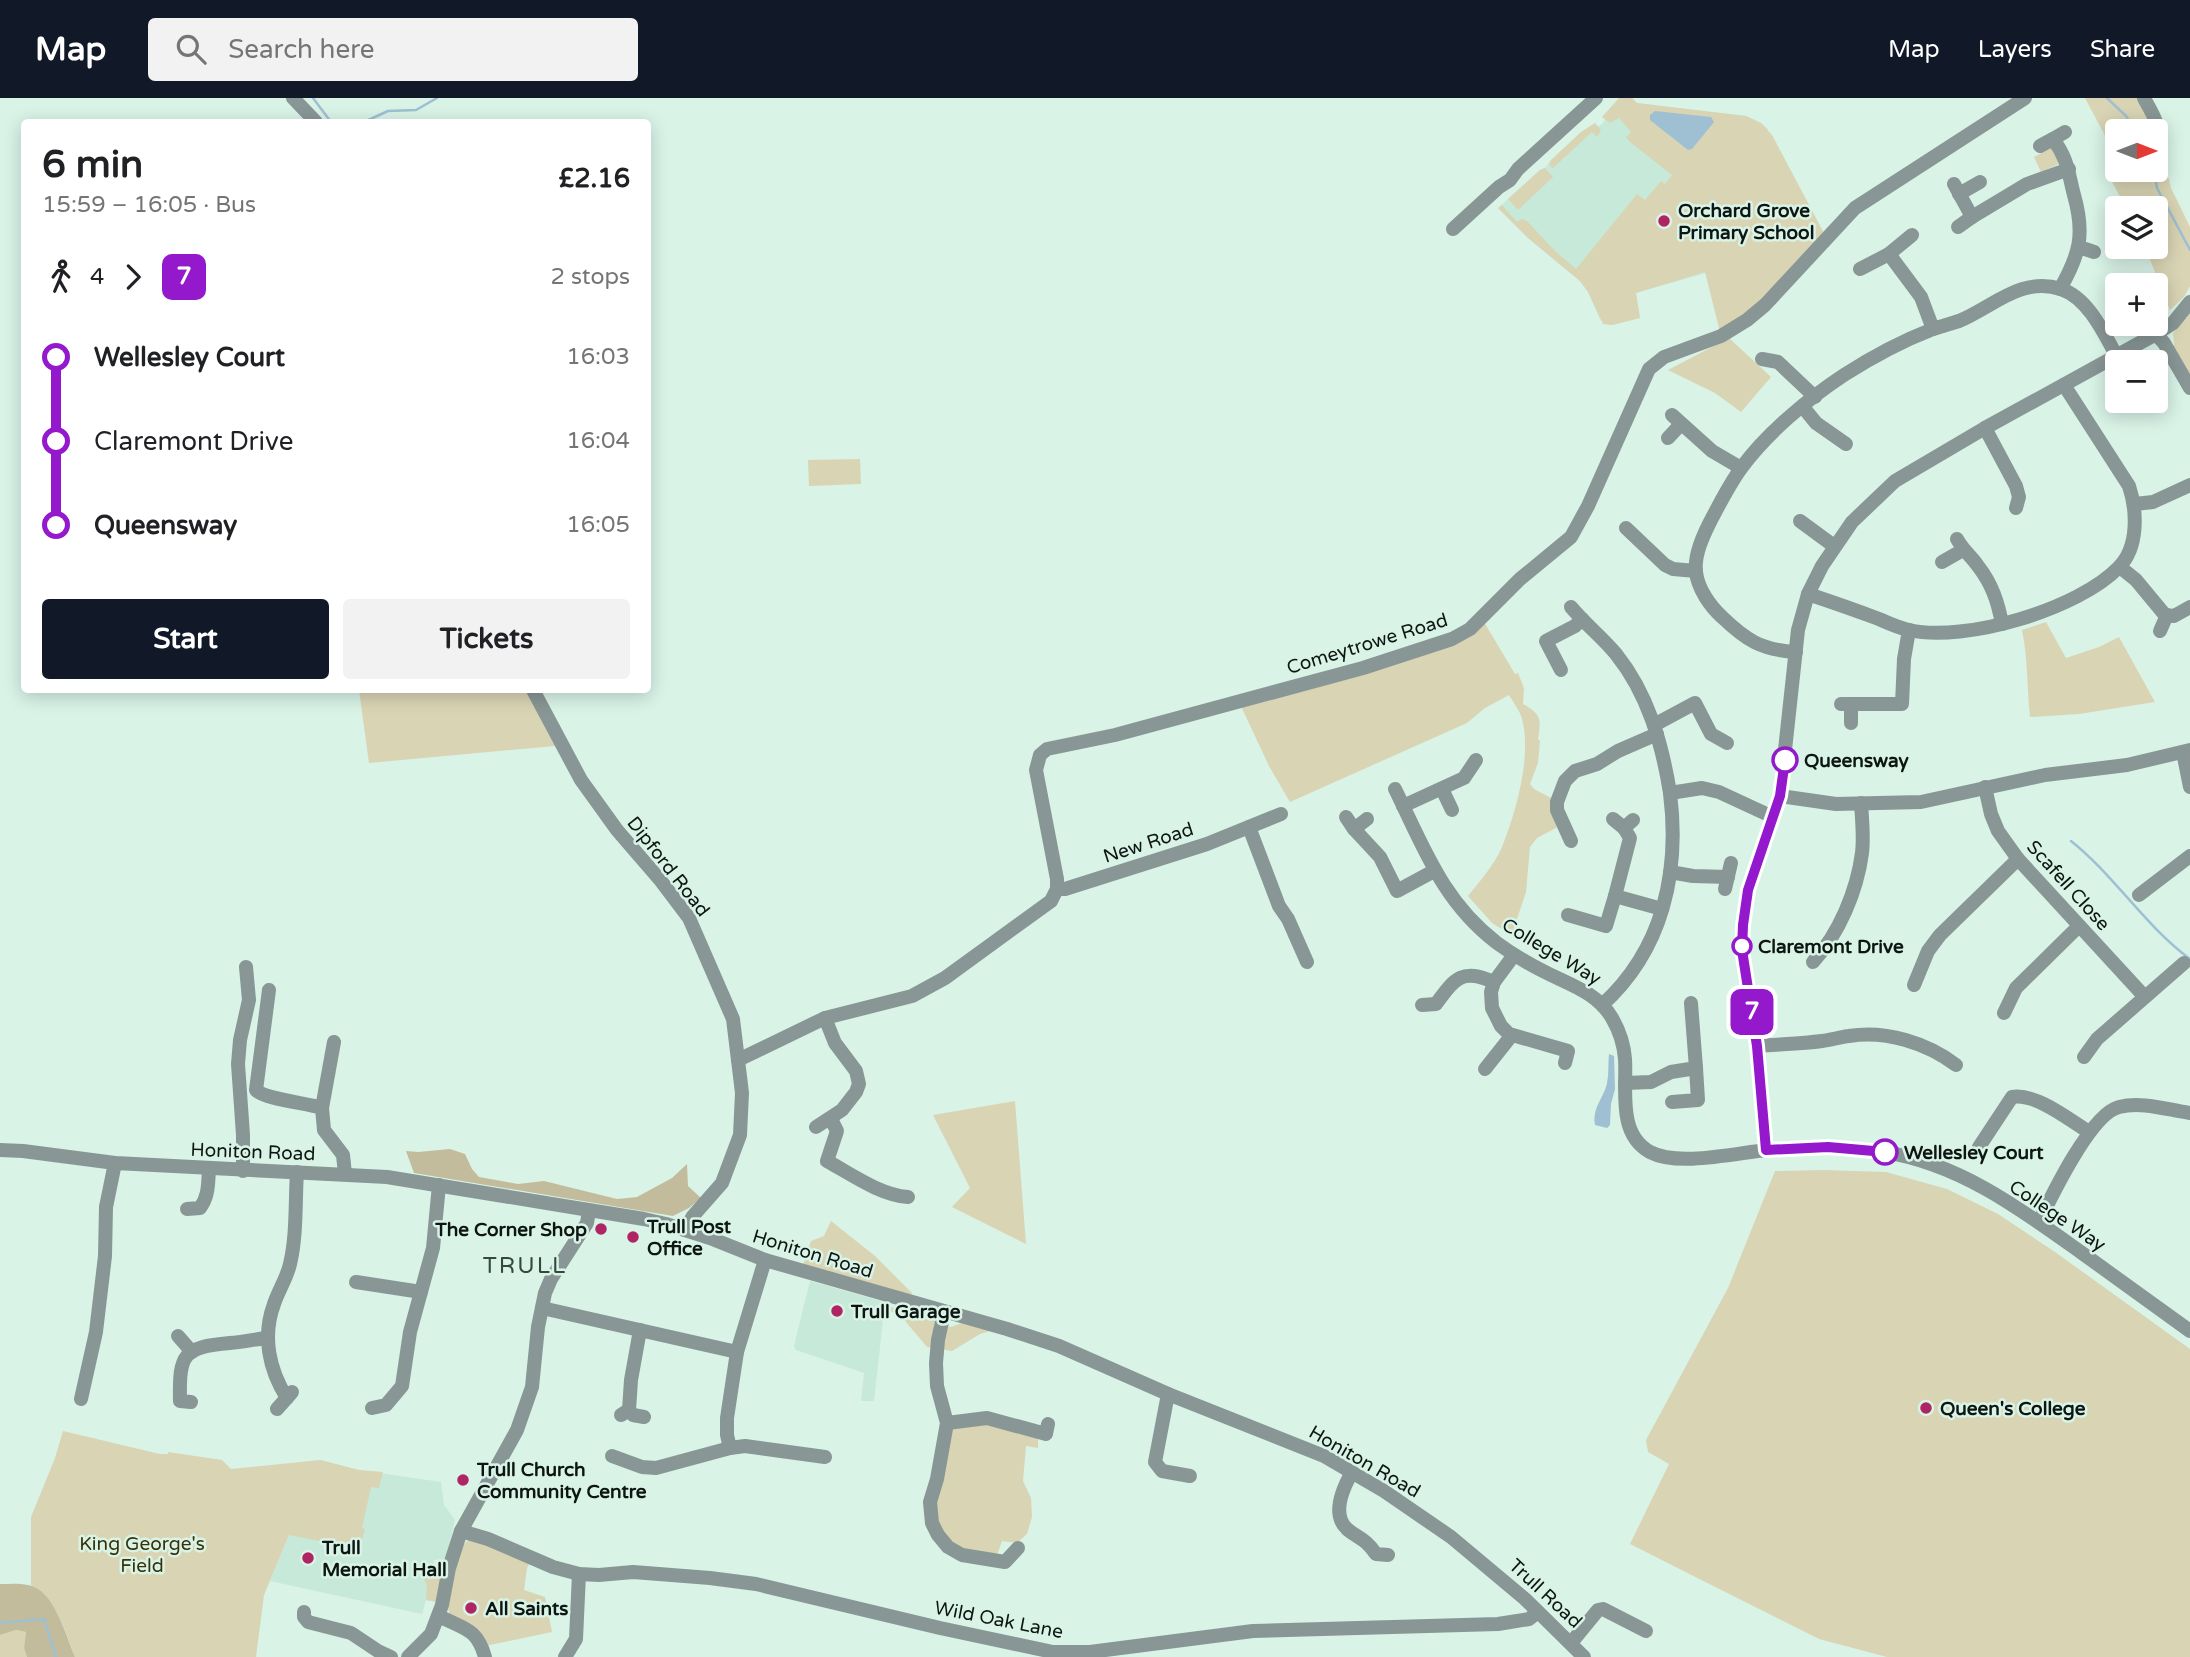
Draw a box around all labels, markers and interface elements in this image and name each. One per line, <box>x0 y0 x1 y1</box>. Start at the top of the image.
search box <box>148 18 638 81</box>
text: Map <box>35 30 106 69</box>
icon: search <box>172 30 210 68</box>
text: Search here <box>228 34 374 65</box>
text: Map <box>1888 35 1940 64</box>
text: Layers <box>1978 35 2052 64</box>
text: Share <box>2090 35 2155 64</box>
north arrow <box>2105 119 2168 182</box>
map controls <box>2105 119 2168 413</box>
text: 6 min <box>42 142 143 188</box>
text: £2.16 <box>559 163 630 194</box>
text: 15:59 – 16:05 · Bus <box>42 191 256 219</box>
button: layers <box>2105 196 2168 259</box>
place label: Orchard Grove Primary School <box>1678 200 1814 245</box>
marker: Orchard Grove Primary School <box>1656 213 1672 229</box>
icon: walk <box>42 258 80 296</box>
icon: forward <box>114 258 152 296</box>
text: 7 <box>176 262 192 291</box>
text: 4 <box>90 263 104 291</box>
text: 2 stops <box>550 263 630 291</box>
button: + <box>2105 273 2168 336</box>
text: Wellesley Court <box>94 342 285 373</box>
text: 16:03 <box>566 343 630 371</box>
button: − <box>2105 350 2168 413</box>
text: Claremont Drive <box>94 426 293 457</box>
text: 16:04 <box>566 427 630 455</box>
text: Queensway <box>94 510 237 541</box>
text: 16:05 <box>566 511 630 539</box>
button: Start <box>42 599 329 679</box>
button: Tickets <box>343 599 630 679</box>
street label: Comeytrowe Road <box>1284 609 1450 679</box>
marker: Queensway <box>1772 747 1798 773</box>
place label: Queensway <box>1804 750 1909 773</box>
street label: Dipford Road <box>622 812 714 921</box>
street label: New Road <box>1100 818 1196 868</box>
street label: Scafell Close <box>2022 836 2114 935</box>
street label: College Way <box>1498 914 1605 990</box>
marker: Claremont Drive <box>1732 936 1752 956</box>
place label: Claremont Drive <box>1758 936 1904 958</box>
line badge: 7 <box>1729 989 1775 1035</box>
text: 7 <box>1744 997 1760 1026</box>
street label: Honiton Road <box>190 1139 316 1165</box>
marker: Wellesley Court <box>1872 1139 1898 1165</box>
place label: Wellesley Court <box>1904 1142 2044 1165</box>
street label: College Way <box>2005 1176 2110 1256</box>
place label: Trull Post Office <box>646 1216 732 1260</box>
place label: The Corner Shop <box>434 1219 587 1242</box>
marker: The Corner Shop <box>593 1221 609 1237</box>
street label: Honiton Road <box>750 1225 876 1283</box>
marker: Trull Post Office <box>625 1229 641 1245</box>
district label: TRULL <box>483 1252 567 1280</box>
place label: Trull Garage <box>850 1301 961 1324</box>
marker: Trull Garage <box>829 1303 845 1319</box>
place label: Queen's College <box>1940 1398 2086 1421</box>
marker: Queen's College <box>1918 1400 1934 1416</box>
street label: Honiton Road <box>1305 1421 1424 1503</box>
place label: Trull Church Community Centre <box>476 1459 647 1504</box>
marker: Trull Church Community Centre <box>455 1472 471 1488</box>
park label: King George's Field <box>79 1533 205 1577</box>
place label: Trull Memorial Hall <box>321 1537 447 1581</box>
marker: Trull Memorial Hall <box>300 1550 316 1566</box>
street label: Trull Road <box>1504 1555 1586 1633</box>
street label: Wild Oak Lane <box>933 1597 1065 1643</box>
place label: All Saints <box>485 1598 568 1620</box>
marker: All Saints <box>463 1600 479 1616</box>

